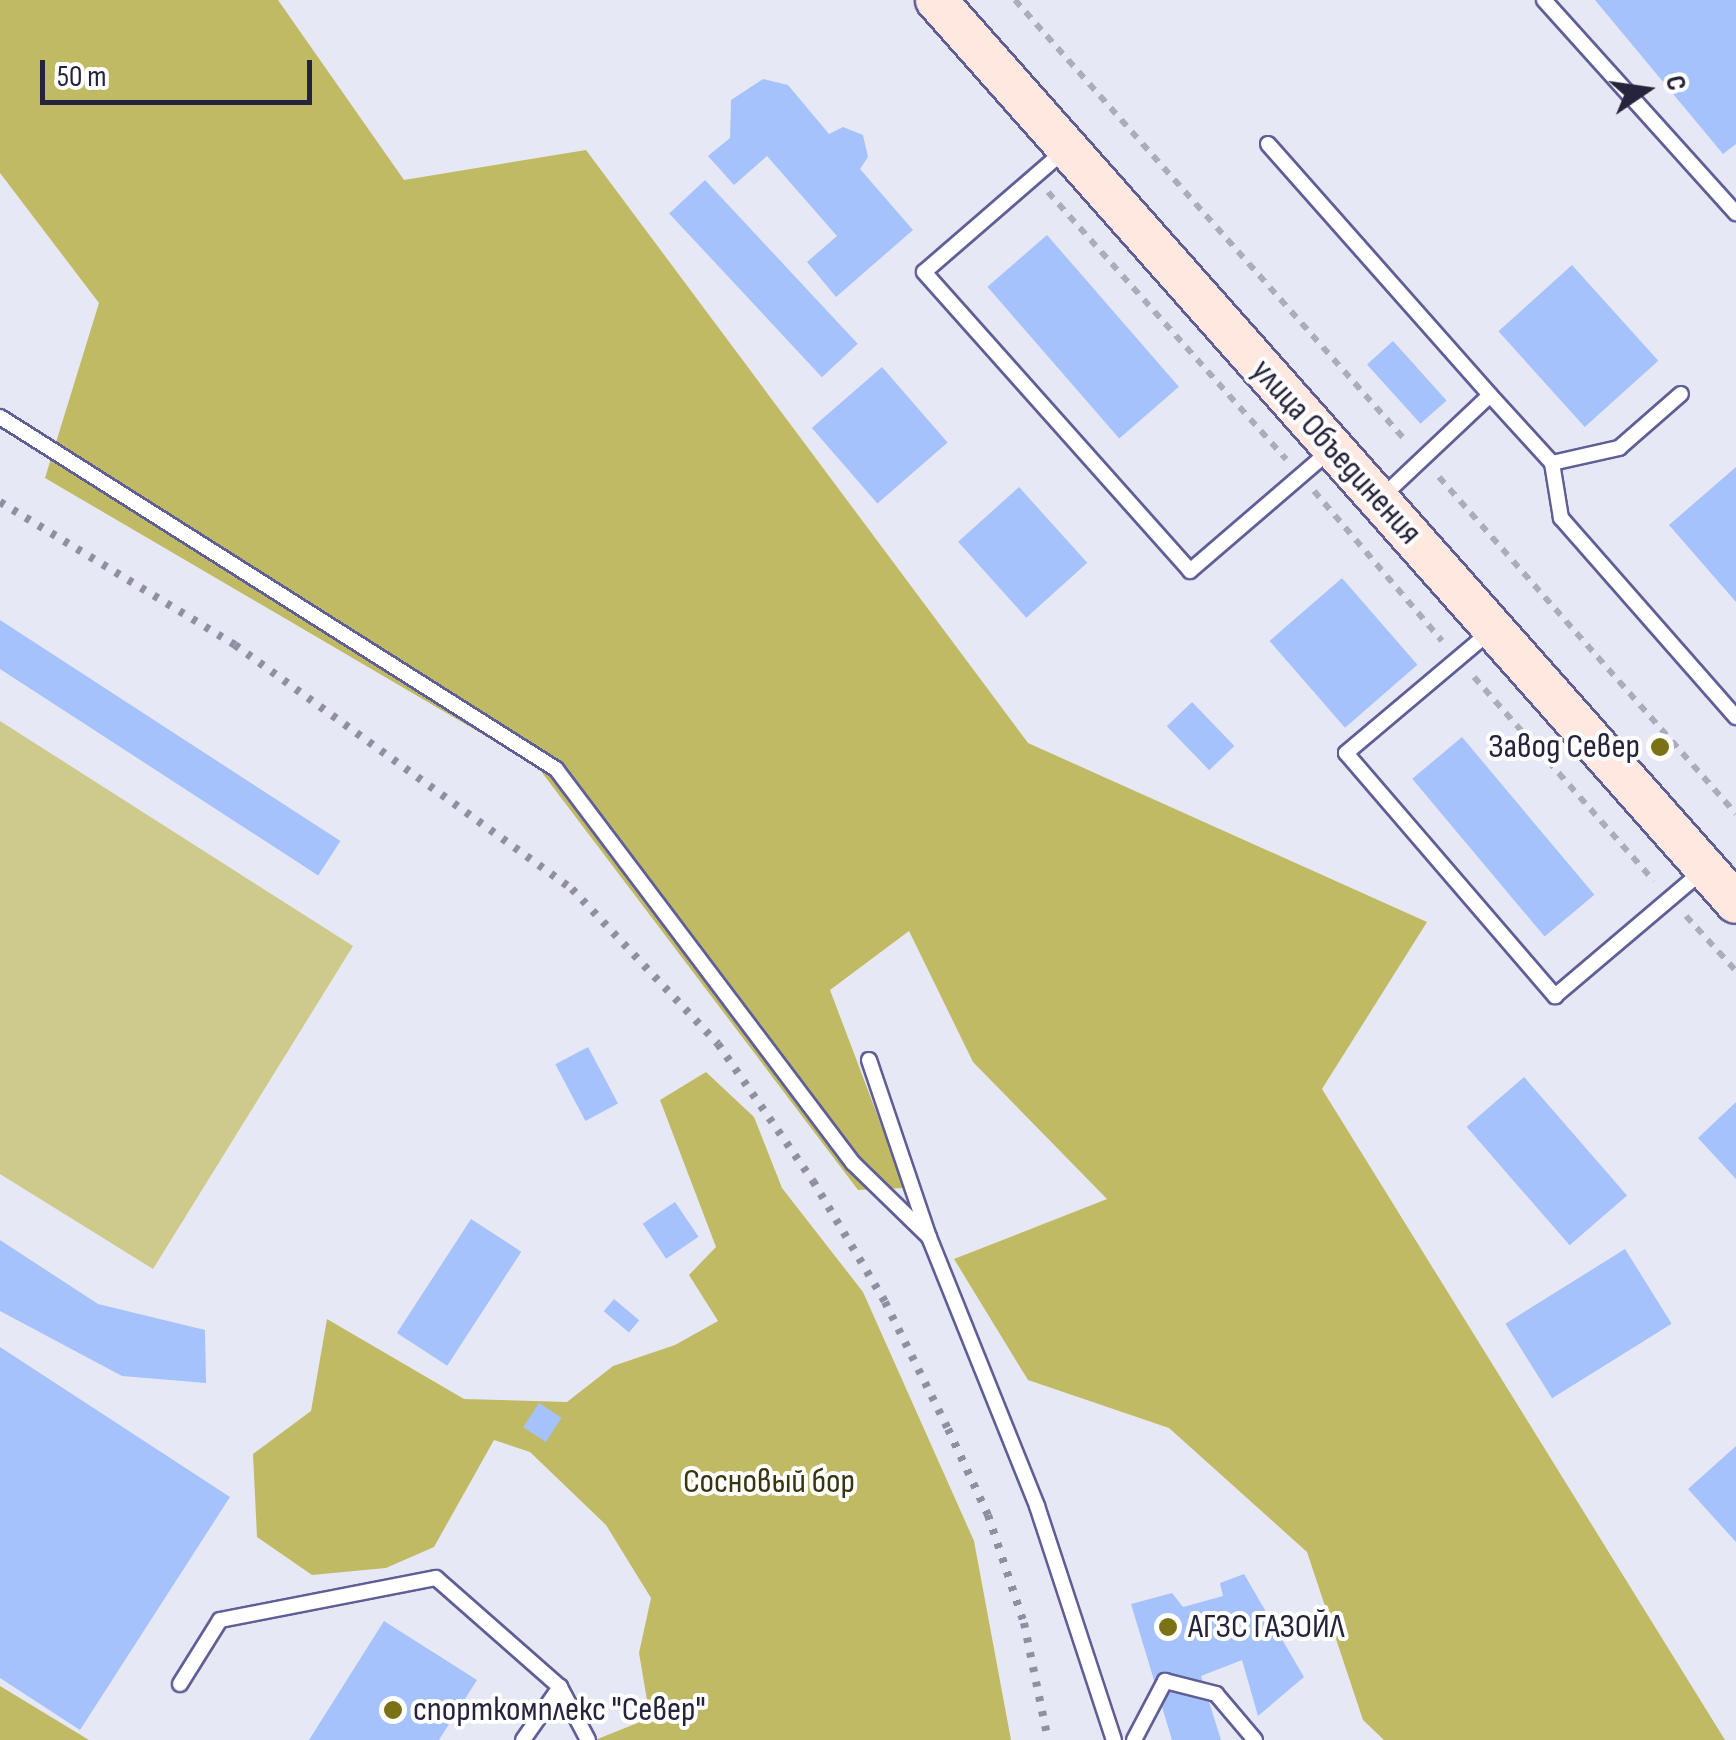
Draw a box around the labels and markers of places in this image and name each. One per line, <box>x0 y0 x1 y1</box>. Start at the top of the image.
place label: Завод Север <box>1488 726 1640 768</box>
marker: Завод Север <box>1649 736 1671 758</box>
place label: АГЗС ГАЗОЙЛ <box>1188 1606 1345 1648</box>
marker: АГЗС ГАЗОЙЛ <box>1157 1616 1179 1638</box>
place label: спорткомплекс "Север" <box>413 1689 706 1731</box>
marker: спорткомплекс "Север" <box>382 1699 404 1721</box>

